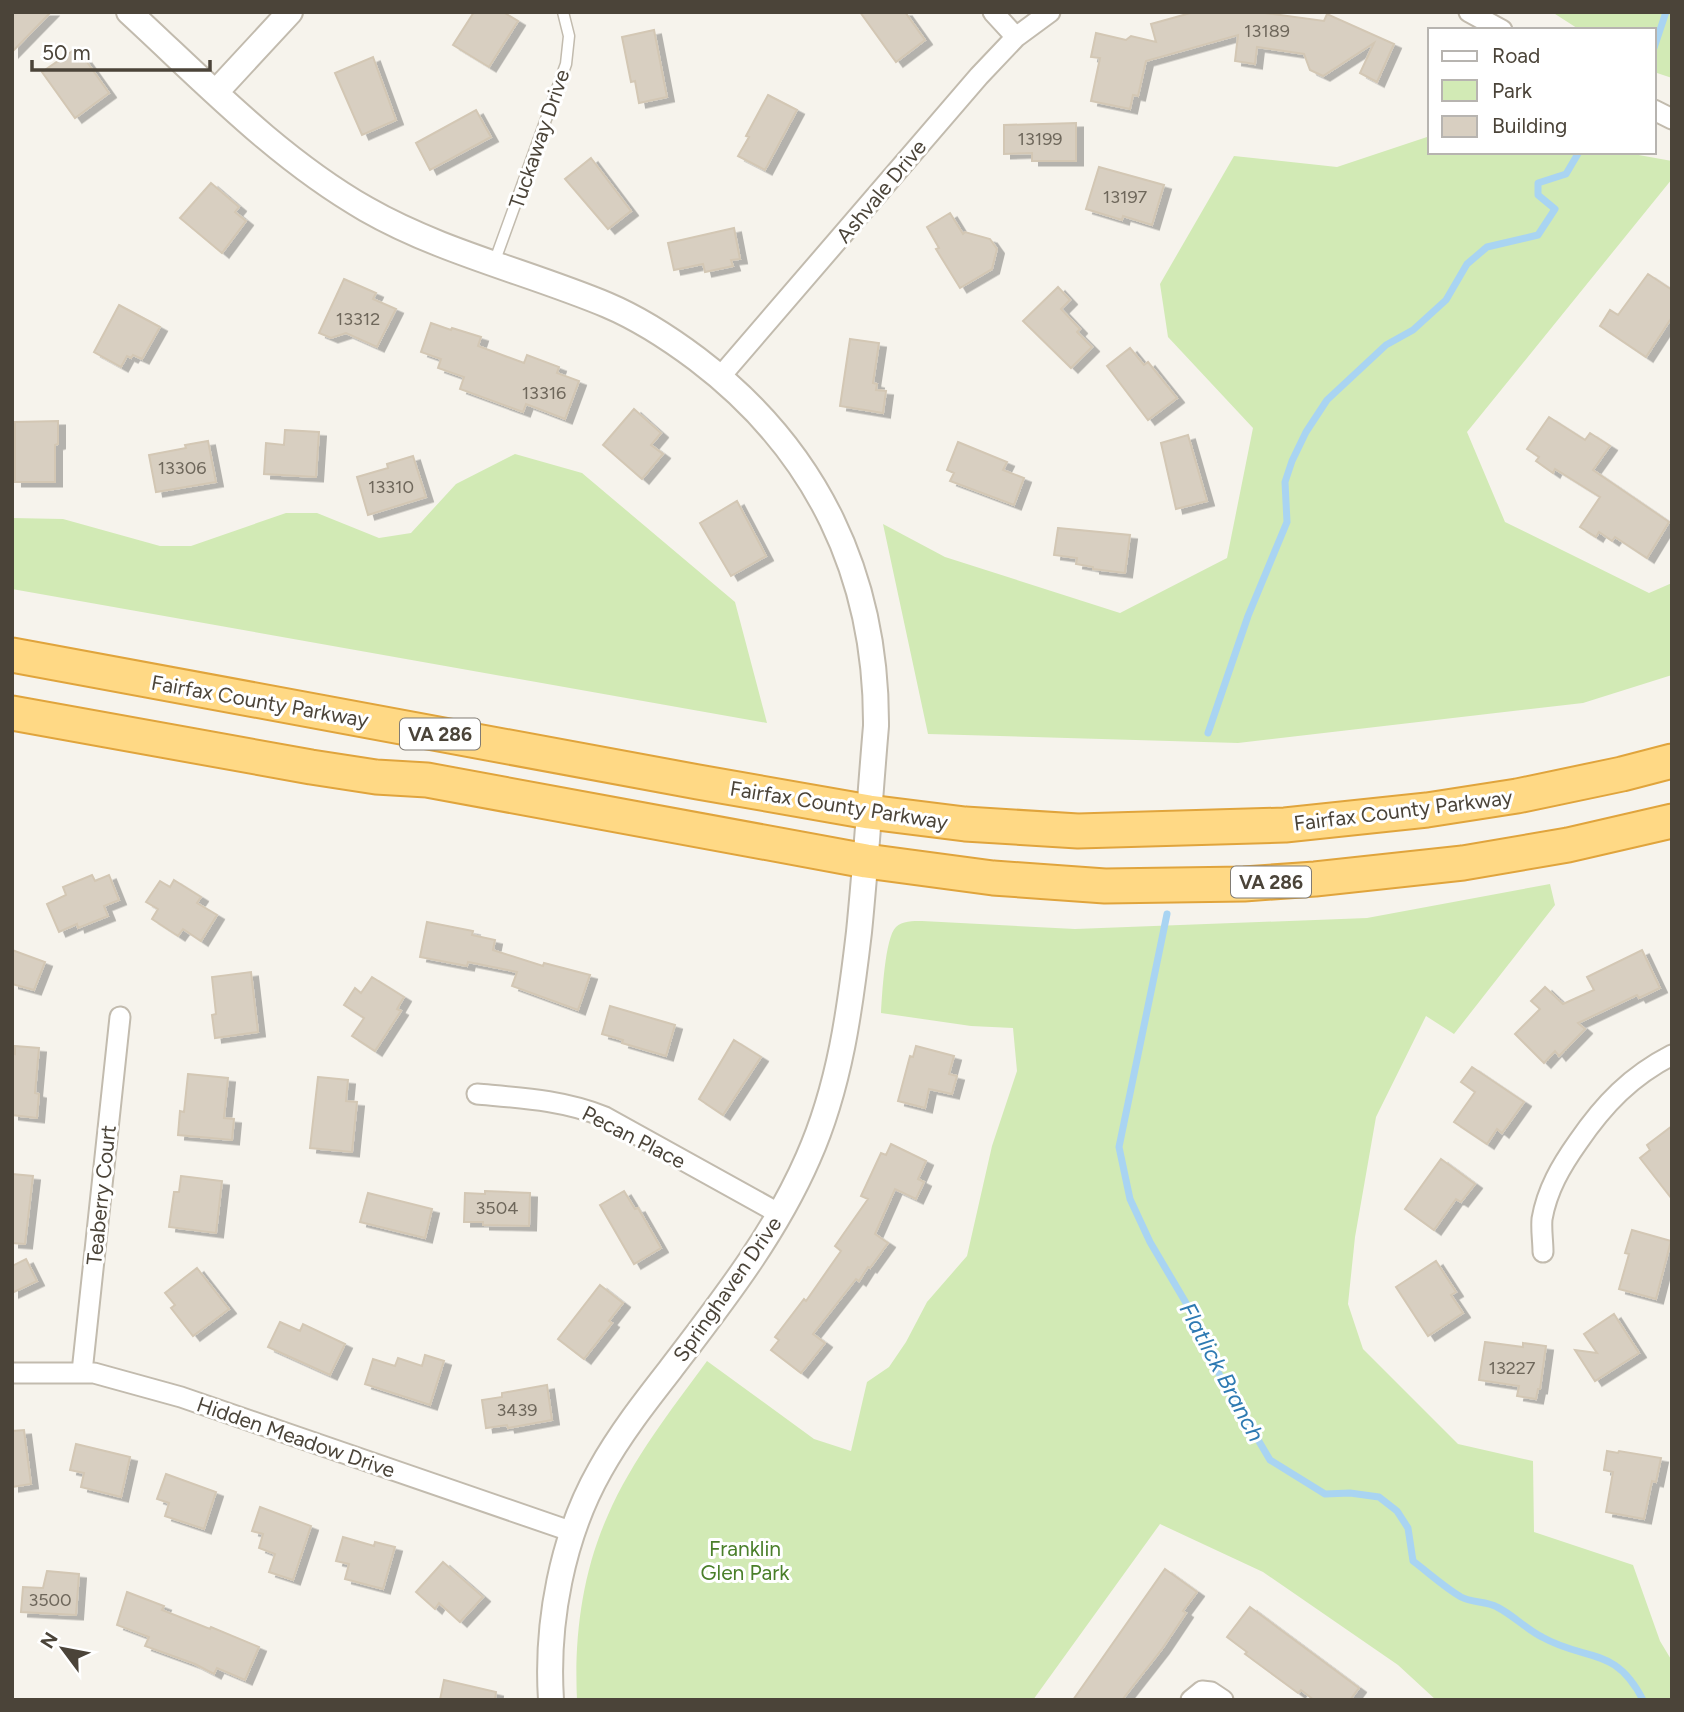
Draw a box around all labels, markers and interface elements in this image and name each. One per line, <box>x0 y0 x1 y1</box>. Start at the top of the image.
house number: 13189 <box>1244 20 1290 42</box>
scale bar <box>32 28 210 72</box>
legend <box>1428 28 1656 154</box>
text: 50 m <box>42 40 91 65</box>
text: Road <box>1492 43 1540 68</box>
street label: Tuckaway Drive <box>503 66 575 212</box>
text: Park <box>1492 78 1533 103</box>
text: Building <box>1492 113 1567 138</box>
house number: 13199 <box>1017 128 1063 150</box>
street label: Ashvale Drive <box>831 134 931 248</box>
house number: 13197 <box>1103 186 1148 208</box>
house number: 13312 <box>336 308 380 330</box>
house number: 13316 <box>522 382 566 404</box>
house number: 13306 <box>158 457 206 479</box>
house number: 13310 <box>368 476 414 498</box>
street label: Fairfax County Parkway <box>149 670 371 732</box>
road number: VA 286 <box>400 719 480 750</box>
street label: Fairfax County Parkway <box>728 775 950 835</box>
street label: Fairfax County Parkway <box>1292 784 1514 836</box>
road number: VA 286 <box>1231 866 1311 898</box>
street label: Pecan Place <box>578 1100 690 1174</box>
street label: Teaberry Court <box>81 1124 121 1266</box>
house number: 3504 <box>476 1197 518 1219</box>
street label: Springhaven Drive <box>668 1212 786 1366</box>
water label: Flatlick Branch <box>1174 1298 1270 1446</box>
house number: 13227 <box>1488 1357 1536 1379</box>
street label: Hidden Meadow Drive <box>194 1391 398 1483</box>
house number: 3439 <box>497 1399 537 1421</box>
park label: Franklin Glen Park <box>701 1536 790 1585</box>
house number: 3500 <box>28 1589 72 1611</box>
north arrow <box>28 1614 98 1684</box>
text: N <box>35 1628 63 1653</box>

